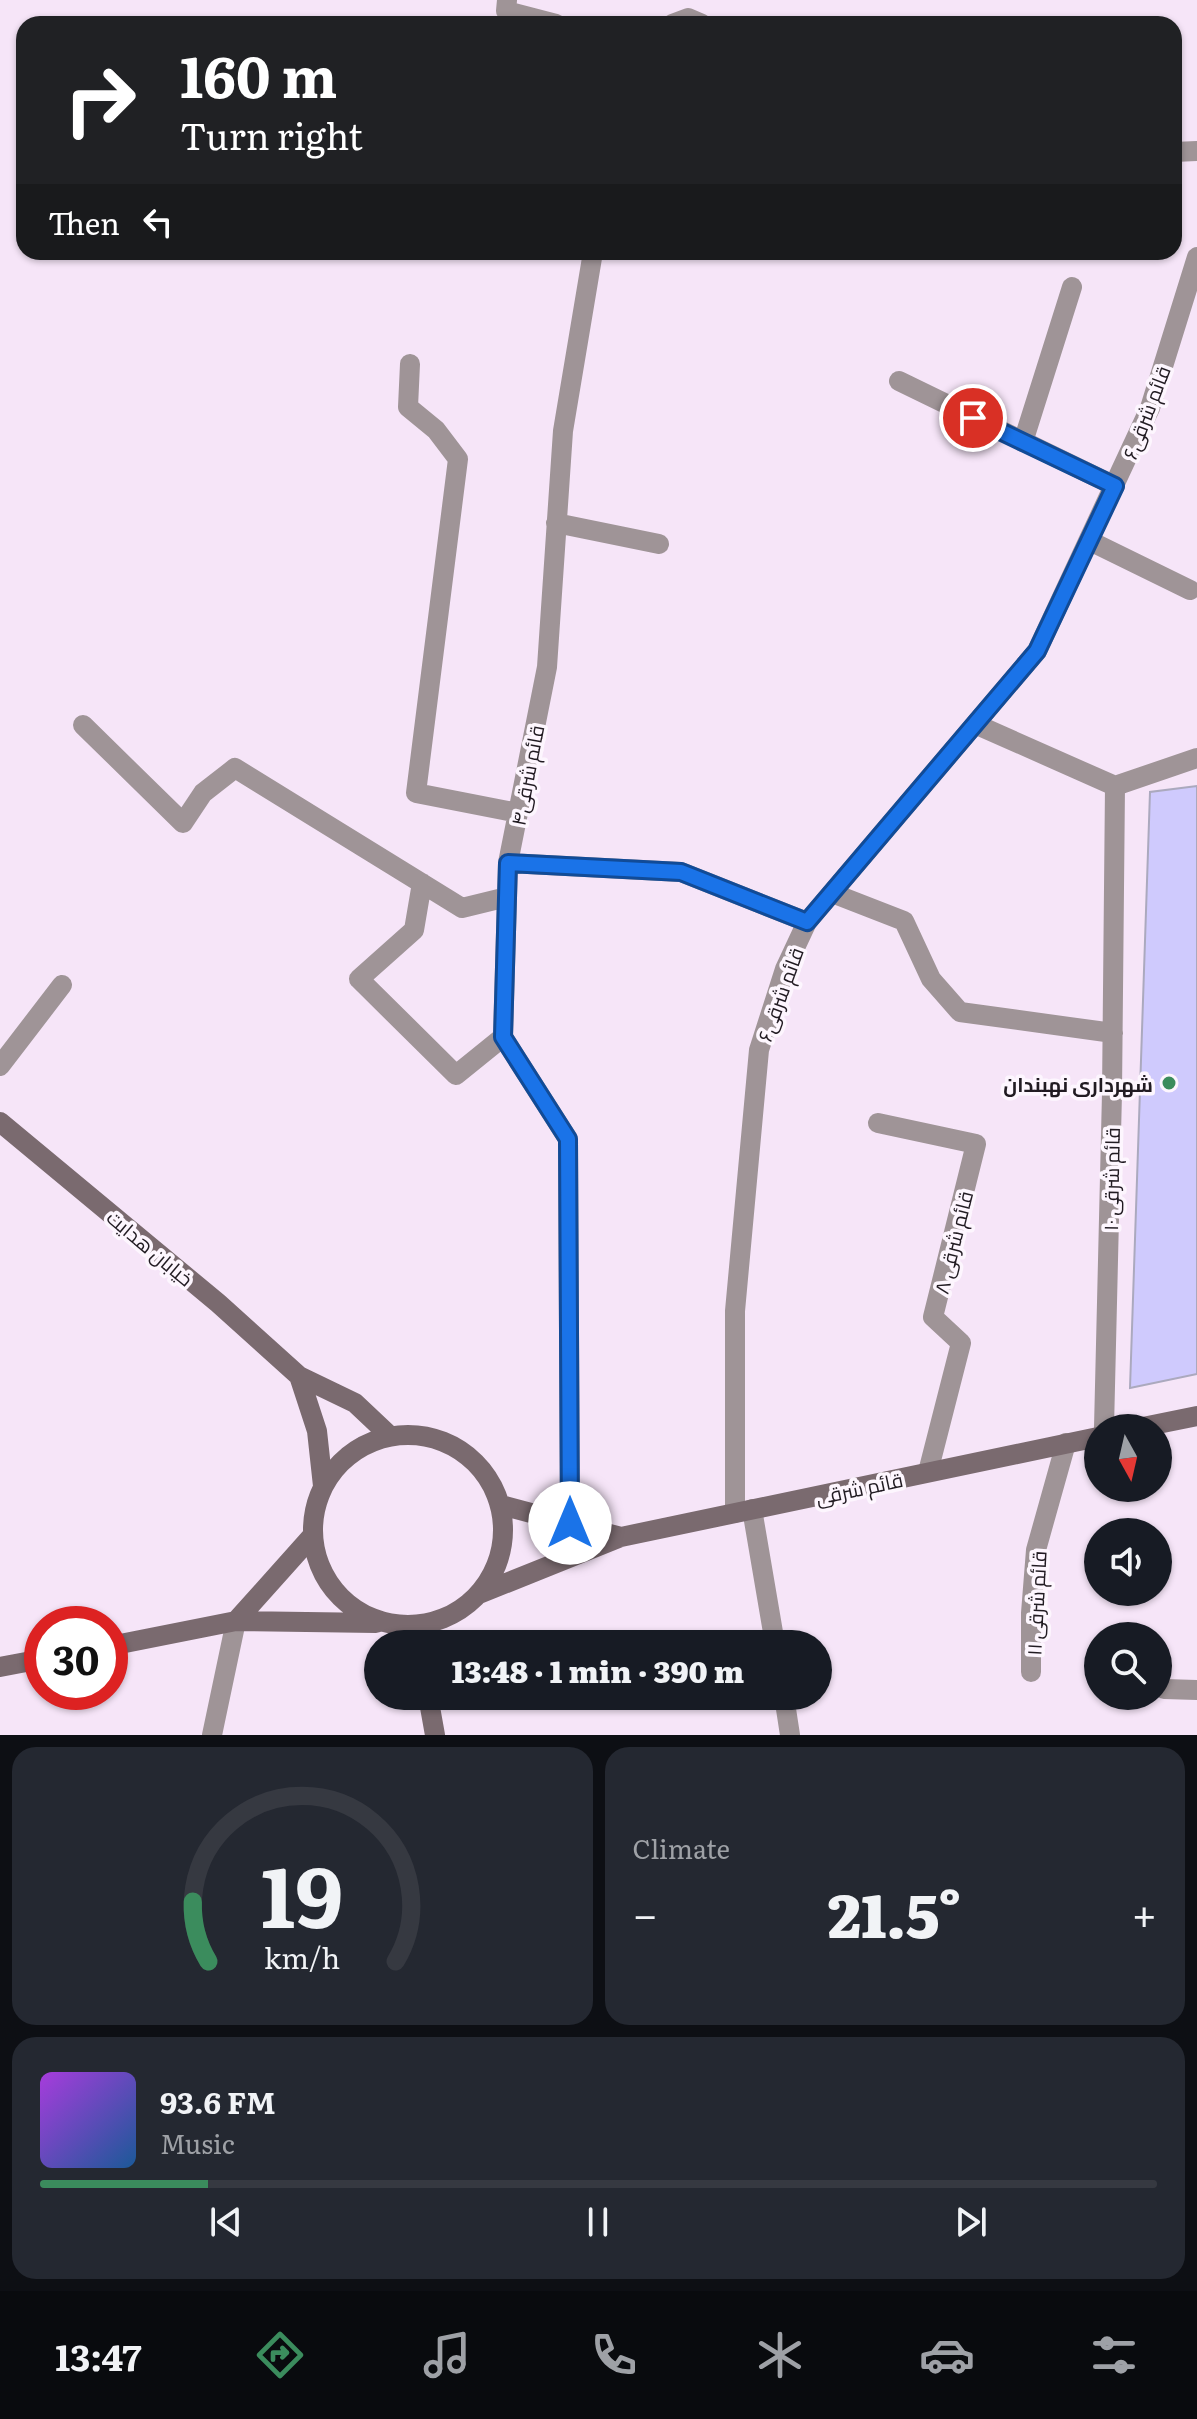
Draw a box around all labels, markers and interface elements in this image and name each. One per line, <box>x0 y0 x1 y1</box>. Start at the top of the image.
text: 160 m <box>180 32 337 115</box>
icon: right <box>48 48 152 152</box>
text: Turn right <box>180 108 363 161</box>
text: Then <box>48 200 120 244</box>
icon: left <box>136 200 180 244</box>
street label: ۶قائم شرقی <box>1113 361 1178 464</box>
pin <box>939 384 1007 452</box>
icon: arrive <box>951 396 995 440</box>
street label: ۴قائم شرقی <box>502 722 551 828</box>
street label: ۶قائم شرقی <box>748 943 811 1046</box>
place label: شهرداری نهبندان <box>1003 1068 1153 1098</box>
marker: شهرداری نهبندان <box>1160 1074 1178 1092</box>
street label: قائم شرقی ۱۰ <box>1094 1127 1127 1231</box>
street label: قائم شرقی ۸ <box>925 1187 980 1297</box>
street label: خیابان هدایت <box>101 1202 201 1292</box>
north arrow <box>1084 1414 1172 1502</box>
map controls <box>1084 1414 1172 1710</box>
street label: قائم شرقی <box>813 1463 906 1512</box>
position arrow <box>528 1481 612 1565</box>
button: sound <box>1084 1518 1172 1606</box>
street label: قائم شرقی ۱۱ <box>1017 1550 1054 1656</box>
speed limit sign: 30 <box>24 1606 128 1710</box>
button: search <box>1084 1622 1172 1710</box>
text: 13:48 · 1 min · 390 m <box>452 1648 744 1692</box>
text: Climate <box>633 1828 730 1867</box>
text: 19 <box>261 1830 343 1954</box>
text: 21.5° <box>828 1867 962 1956</box>
text: − <box>633 1879 658 1945</box>
text: + <box>1131 1879 1157 1945</box>
text: km/h <box>264 1935 340 1978</box>
text: 93.6 FM <box>160 2079 276 2123</box>
text: Music <box>160 2123 235 2162</box>
icon: previous <box>204 2200 248 2244</box>
icon: pause <box>576 2200 620 2244</box>
icon: next <box>949 2200 993 2244</box>
icon: directions <box>252 2327 308 2383</box>
icon: music <box>419 2327 475 2383</box>
icon: phone <box>586 2327 642 2383</box>
icon: climate <box>752 2327 808 2383</box>
icon: car <box>919 2327 975 2383</box>
icon: filters <box>1086 2327 1142 2383</box>
text: 13:47 <box>55 2329 141 2382</box>

